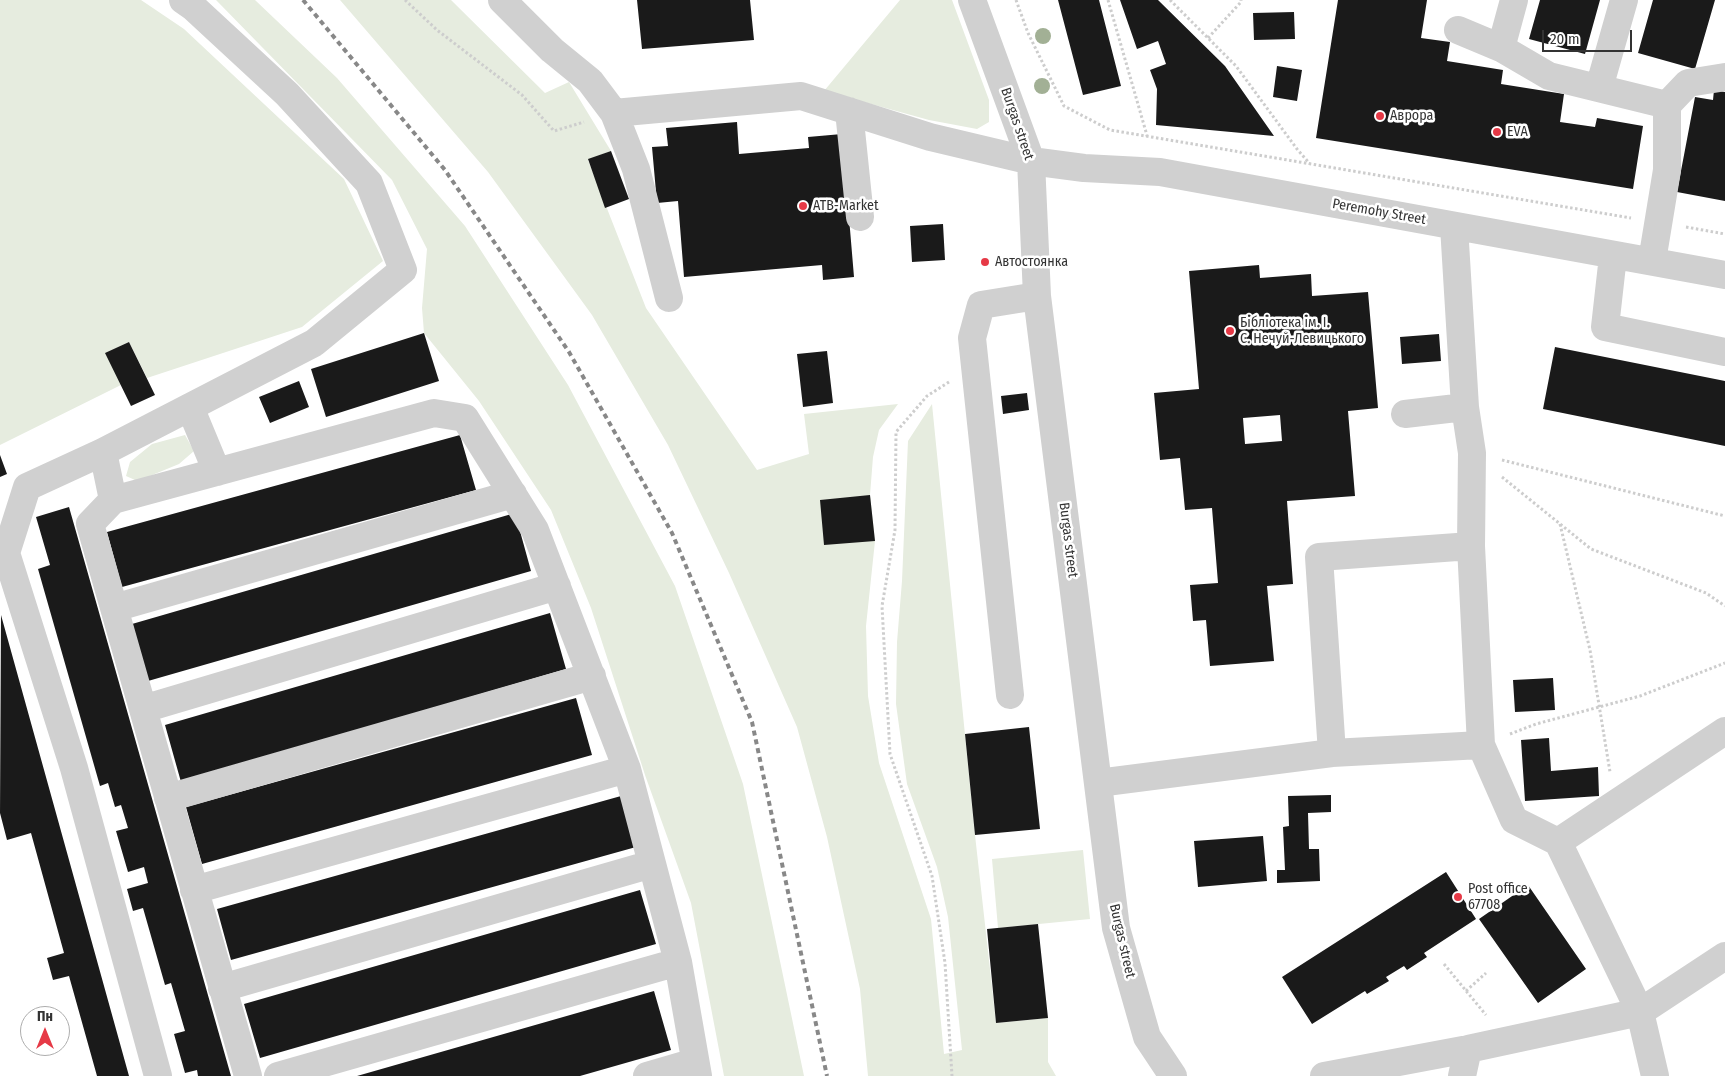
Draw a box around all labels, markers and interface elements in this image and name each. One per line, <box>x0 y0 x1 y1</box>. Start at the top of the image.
scale bar <box>1545 20 1635 52</box>
text: 20 m <box>1550 30 1580 48</box>
street label: Burgas street <box>997 86 1037 162</box>
place label: Аврора <box>1390 108 1433 124</box>
marker: Аврора <box>1374 110 1386 122</box>
place label: EVA <box>1507 124 1528 140</box>
marker: EVA <box>1491 126 1503 138</box>
street label: Peremohy Street <box>1331 196 1427 228</box>
place label: ATB-Market <box>813 198 879 214</box>
marker: ATB-Market <box>797 200 809 212</box>
place label: Автостоянка <box>995 254 1068 270</box>
marker: Автостоянка <box>979 256 991 268</box>
place label: Бібліотека ім. І. С. Нечуй-Левицького <box>1240 315 1364 348</box>
marker: Бібліотека ім. І. С. Нечуй-Левицького <box>1224 325 1236 337</box>
street label: Burgas street <box>1055 502 1081 578</box>
place label: Post office 67708 <box>1468 881 1528 914</box>
marker: Post office 67708 <box>1452 891 1464 903</box>
street label: Burgas street <box>1105 902 1139 980</box>
north arrow <box>20 1006 70 1056</box>
text: Пн <box>37 1008 53 1025</box>

